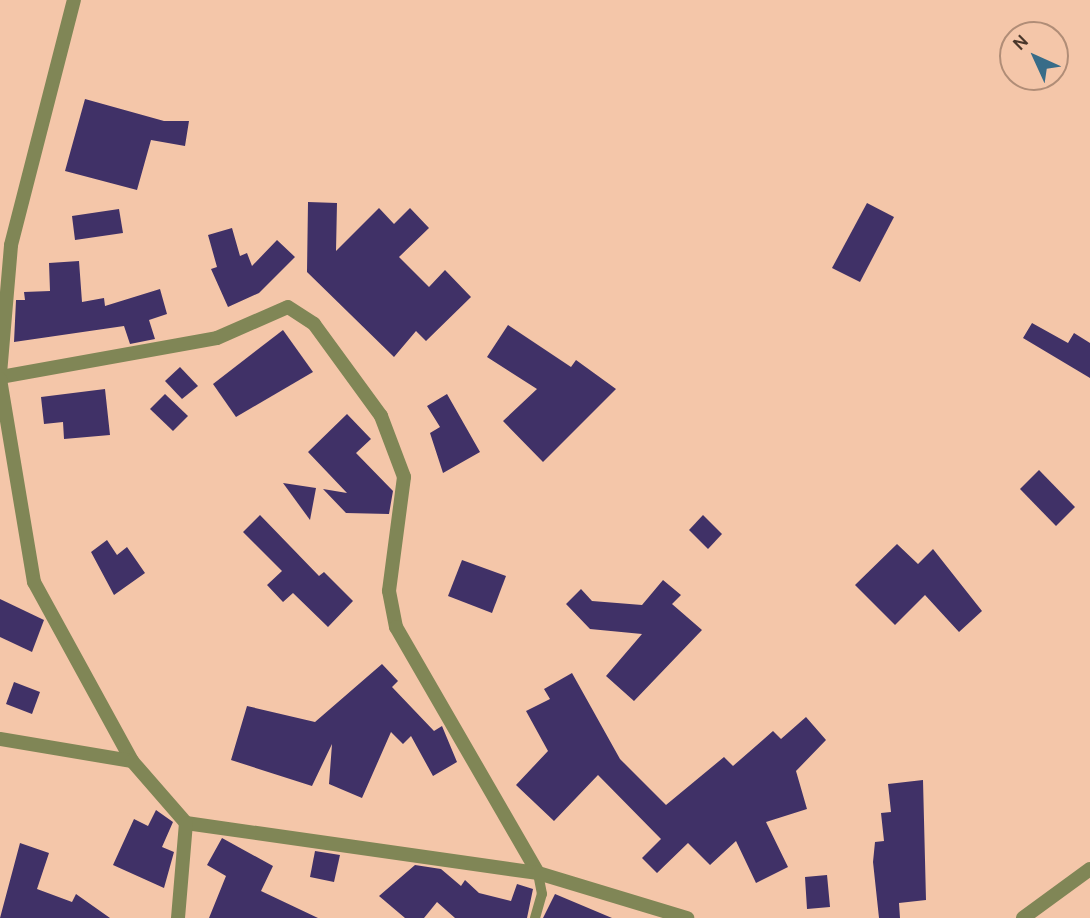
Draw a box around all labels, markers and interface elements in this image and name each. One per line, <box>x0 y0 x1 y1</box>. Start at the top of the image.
north arrow <box>999 21 1069 91</box>
text: N <box>1008 30 1033 55</box>

